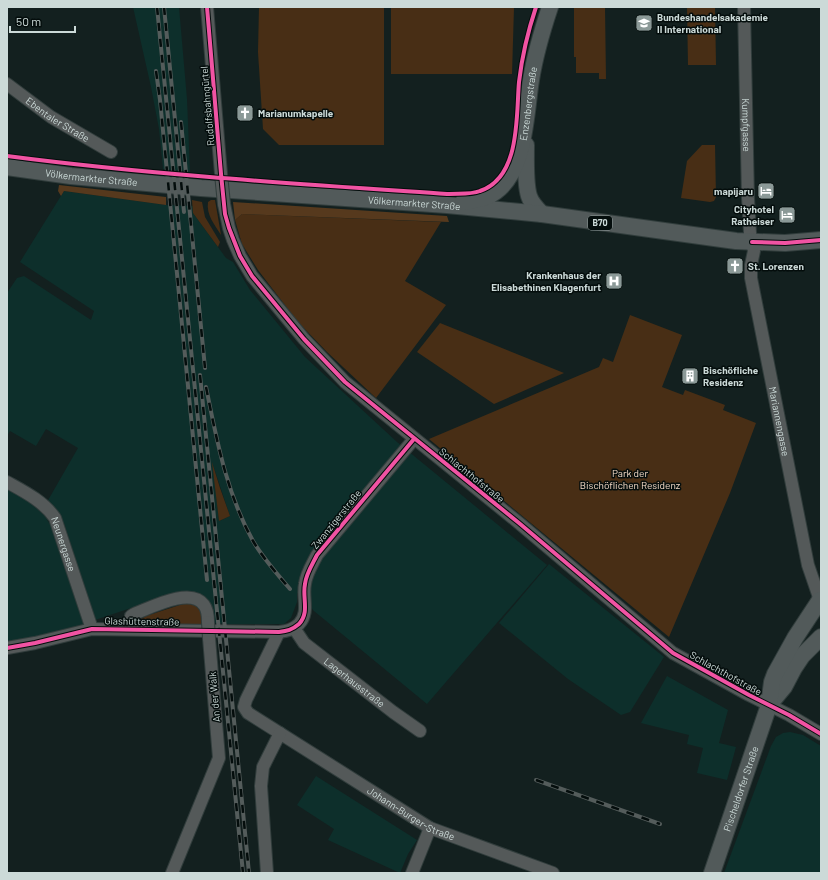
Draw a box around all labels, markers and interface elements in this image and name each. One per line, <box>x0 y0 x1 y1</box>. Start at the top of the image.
scale bar <box>10 8 75 34</box>
place label: Bundeshandelsakademie II International <box>657 11 769 35</box>
school or university icon: Bundeshandelsakademie II International <box>634 13 654 33</box>
text: 50 m <box>16 14 41 28</box>
street label: Rudolfsbahngürtel <box>198 66 216 146</box>
street label: Enzenbergstraße <box>517 66 539 142</box>
street label: Ebentaler Straße <box>24 94 92 144</box>
street label: Kumpfgasse <box>740 98 753 152</box>
church icon: Marianumkapelle <box>235 103 255 123</box>
place label: Marianumkapelle <box>258 107 334 119</box>
street label: Völkermarkter Straße <box>44 166 138 188</box>
hotel icon: mapijaru <box>756 181 776 201</box>
place label: mapijaru <box>714 185 753 197</box>
street label: Völkermarkter Straße <box>368 194 461 212</box>
place label: Cityhotel Ratheiser <box>731 203 774 227</box>
hotel icon: Cityhotel Ratheiser <box>777 205 797 225</box>
road number: B70 <box>588 216 612 230</box>
church icon: St. Lorenzen <box>725 256 745 276</box>
place label: St. Lorenzen <box>748 260 804 272</box>
place label: Krankenhaus der Elisabethinen Klagenfurt <box>491 269 601 293</box>
hospital icon: Krankenhaus der Elisabethinen Klagenfurt <box>604 271 624 291</box>
place label: Bischöfliche Residenz <box>703 364 759 388</box>
building icon: Bischöfliche Residenz <box>680 366 700 386</box>
street label: Mariannengasse <box>767 386 792 457</box>
street label: Schlachthofstraße <box>437 445 507 505</box>
park label: Park der Bischöflichen Residenz <box>580 467 681 491</box>
street label: Zwanzigerstraße <box>309 487 363 551</box>
street label: Neunergasse <box>49 515 78 573</box>
street label: Glashüttenstraße <box>104 614 180 628</box>
street label: Schlachthofstraße <box>688 648 764 698</box>
street label: Lagerhausstraße <box>322 655 387 710</box>
street label: An der Walk <box>206 671 222 723</box>
street label: Pischeldorfer Straße <box>721 744 761 833</box>
street label: Johann-Burger-Straße <box>365 784 457 843</box>

